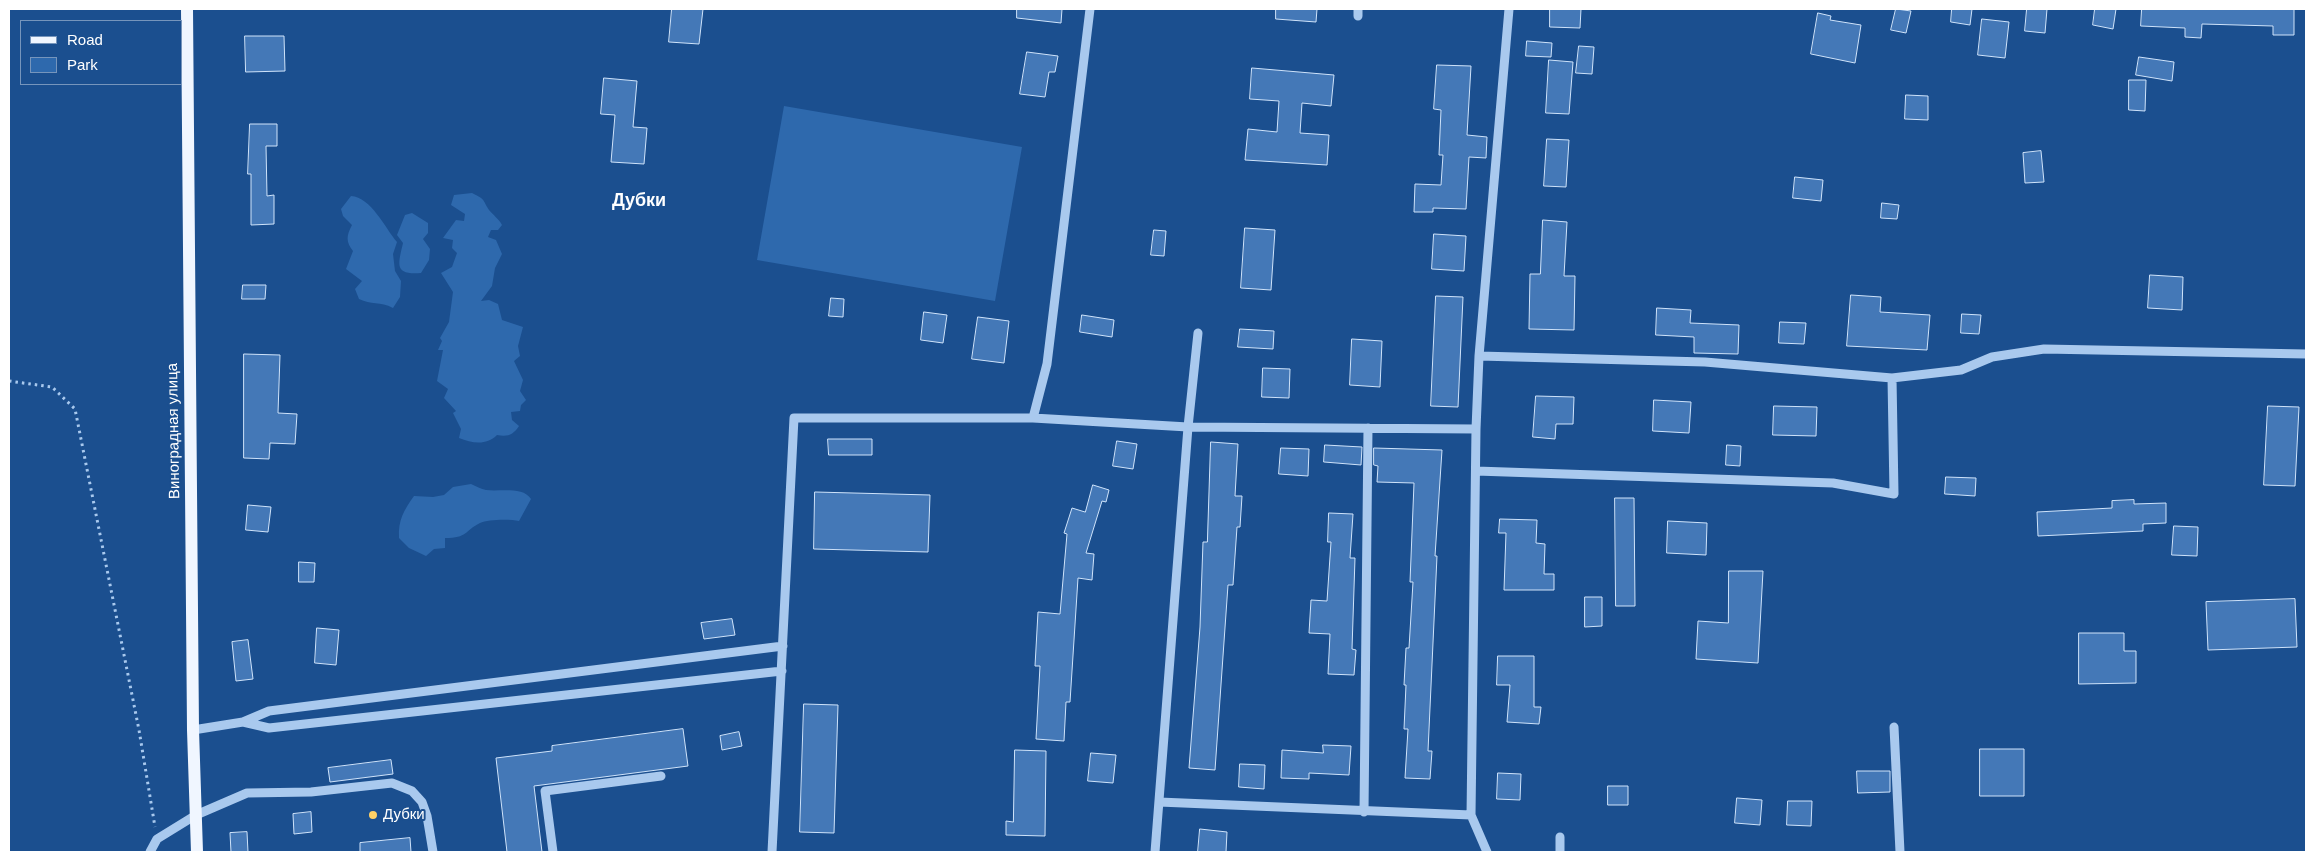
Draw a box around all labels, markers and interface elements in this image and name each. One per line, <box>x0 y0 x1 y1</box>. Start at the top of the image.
legend <box>20 20 182 85</box>
text: Road <box>67 31 103 48</box>
text: Park <box>67 56 98 73</box>
district label: Дубки <box>612 190 666 212</box>
street label: Виноградная улица <box>164 363 184 499</box>
place label: Дубки <box>383 806 425 824</box>
marker: Дубки <box>367 809 379 821</box>

